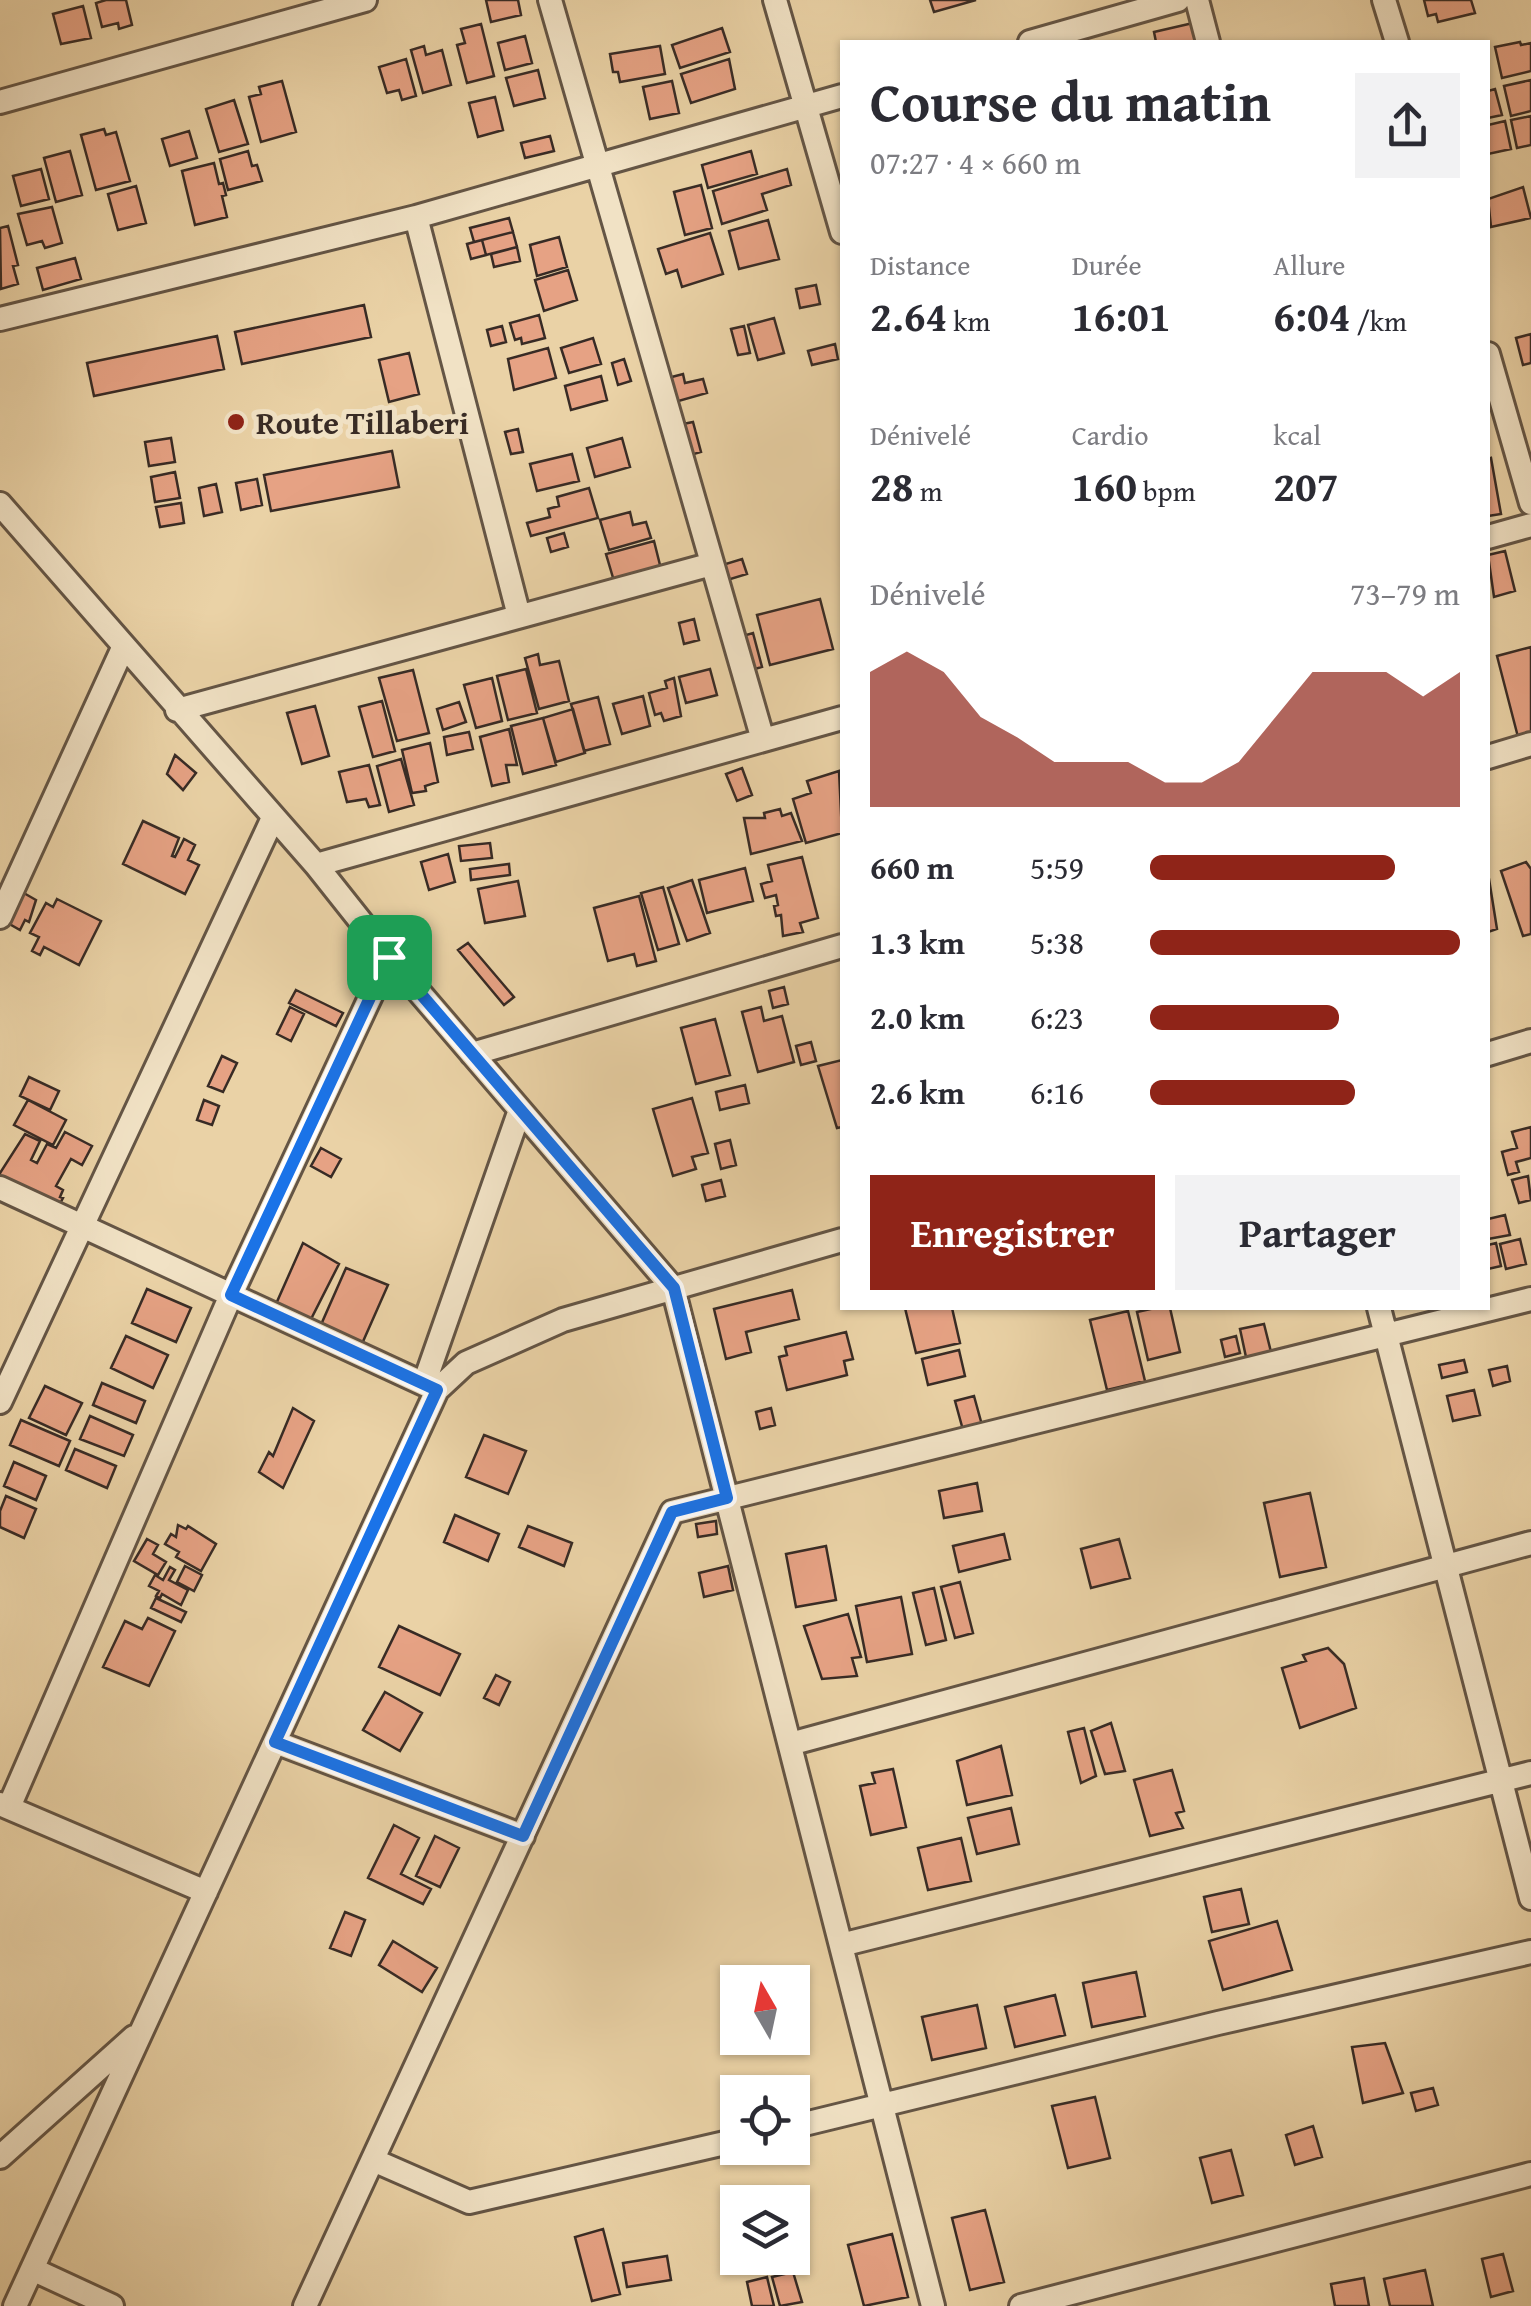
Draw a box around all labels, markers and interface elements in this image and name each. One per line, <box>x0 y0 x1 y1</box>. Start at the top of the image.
text: Course du matin <box>870 61 1271 141</box>
button: share <box>1355 73 1460 178</box>
text: 07:27 · 4 × 660 m <box>870 139 1081 186</box>
text: Distance <box>870 244 970 285</box>
text: Durée <box>1072 244 1142 285</box>
text: Allure <box>1273 244 1345 285</box>
text: 2.64 <box>870 285 947 346</box>
text: 16:01 <box>1072 285 1171 346</box>
text: 6:04 <box>1273 285 1350 346</box>
text: km <box>947 300 990 341</box>
text: /km <box>1350 300 1407 341</box>
place label: Route Tillaberi <box>256 399 469 446</box>
marker: Route Tillaberi <box>225 411 247 433</box>
text: Dénivelé <box>870 414 971 455</box>
text: Cardio <box>1072 414 1148 455</box>
text: kcal <box>1273 414 1321 455</box>
text: 28 <box>870 455 914 516</box>
text: 160 <box>1072 455 1137 516</box>
text: 207 <box>1273 455 1339 516</box>
text: m <box>914 470 943 511</box>
text: bpm <box>1137 470 1196 511</box>
text: Dénivelé <box>870 570 986 617</box>
text: 73–79 m <box>1350 570 1460 617</box>
text: 660 m <box>870 844 954 891</box>
text: 5:59 <box>1030 844 1084 891</box>
pin <box>347 915 432 1000</box>
text: 1.3 km <box>870 919 965 966</box>
text: 5:38 <box>1030 919 1084 966</box>
icon: arrive <box>362 930 417 985</box>
text: 2.0 km <box>870 994 965 1041</box>
text: 6:23 <box>1030 994 1084 1041</box>
text: 2.6 km <box>870 1069 965 1116</box>
text: 6:16 <box>1030 1069 1084 1116</box>
button: Enregistrer <box>870 1175 1155 1290</box>
button: Partager <box>1175 1175 1460 1290</box>
north arrow <box>720 1965 810 2055</box>
map controls <box>720 1965 810 2275</box>
button: locate <box>720 2075 810 2165</box>
button: layers <box>720 2185 810 2275</box>

